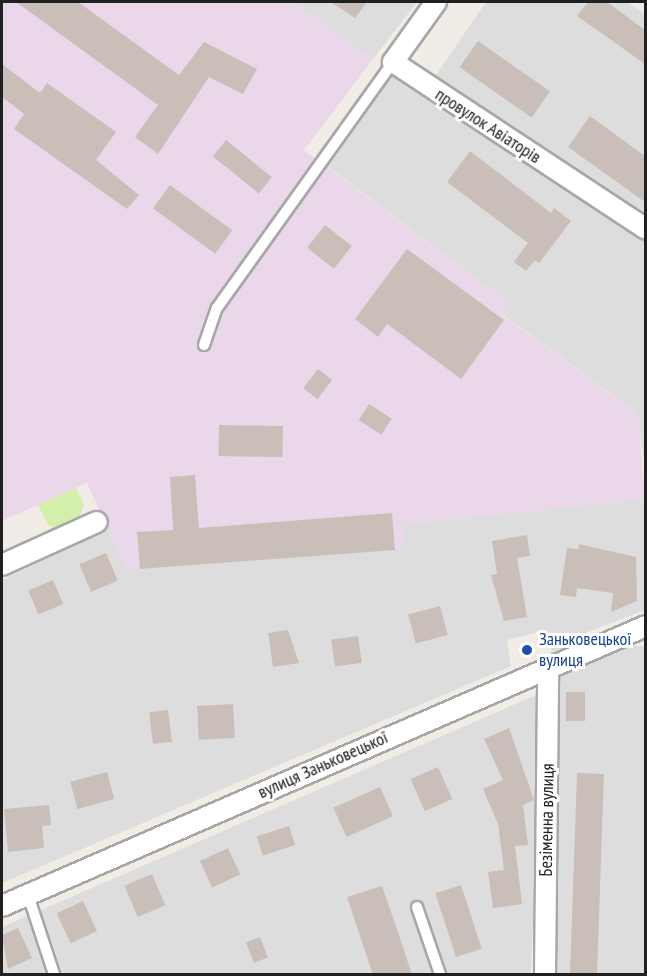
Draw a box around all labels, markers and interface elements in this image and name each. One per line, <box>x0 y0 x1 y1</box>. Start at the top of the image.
street label: провулок Авіаторів <box>431 84 545 168</box>
place label: Заньковецької вулиця <box>539 629 631 672</box>
marker: Заньковецької вулиця <box>520 643 534 657</box>
street label: вулиця Заньковецької <box>255 727 391 803</box>
street label: Безіменна вулиця <box>535 763 559 877</box>

